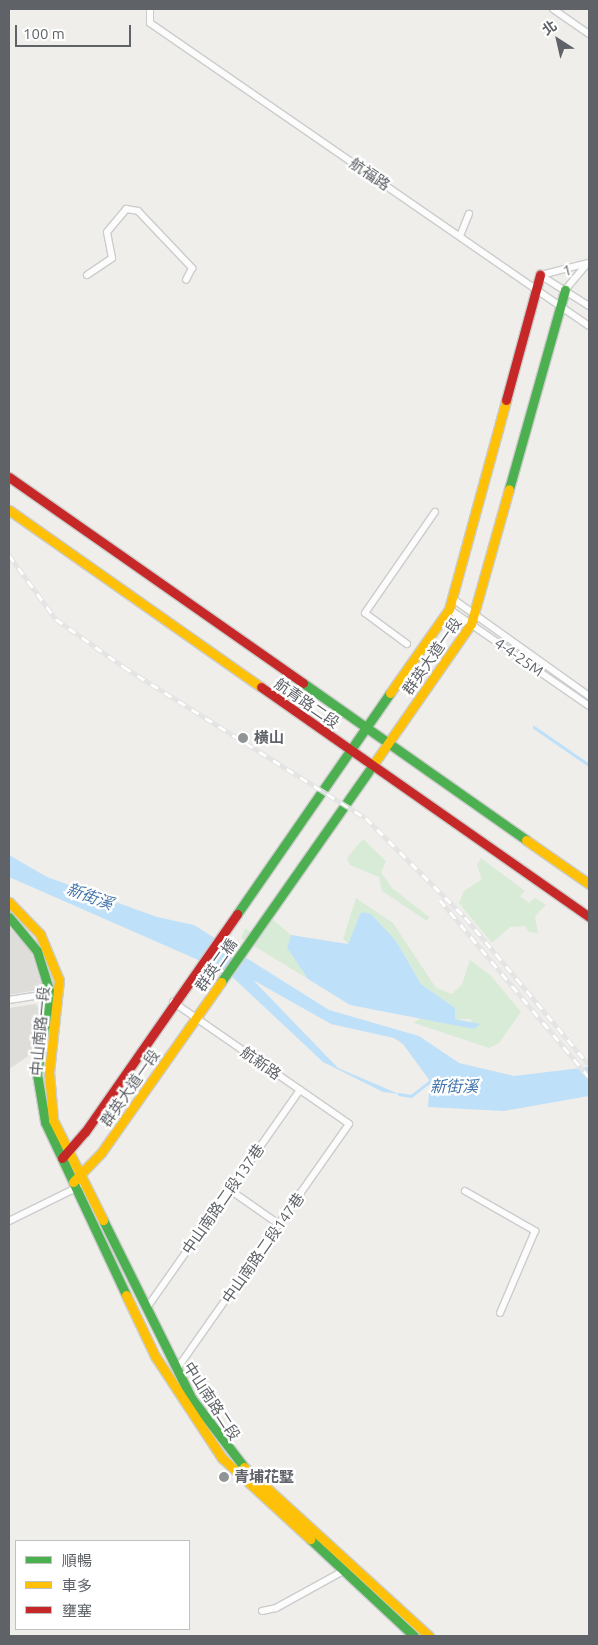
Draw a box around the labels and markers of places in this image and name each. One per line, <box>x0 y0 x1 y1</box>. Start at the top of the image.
place label: 橫山 <box>254 729 284 747</box>
marker: 橫山 <box>236 731 250 745</box>
place label: 青埔花墅 <box>234 1468 294 1486</box>
marker: 青埔花墅 <box>218 1471 230 1483</box>

